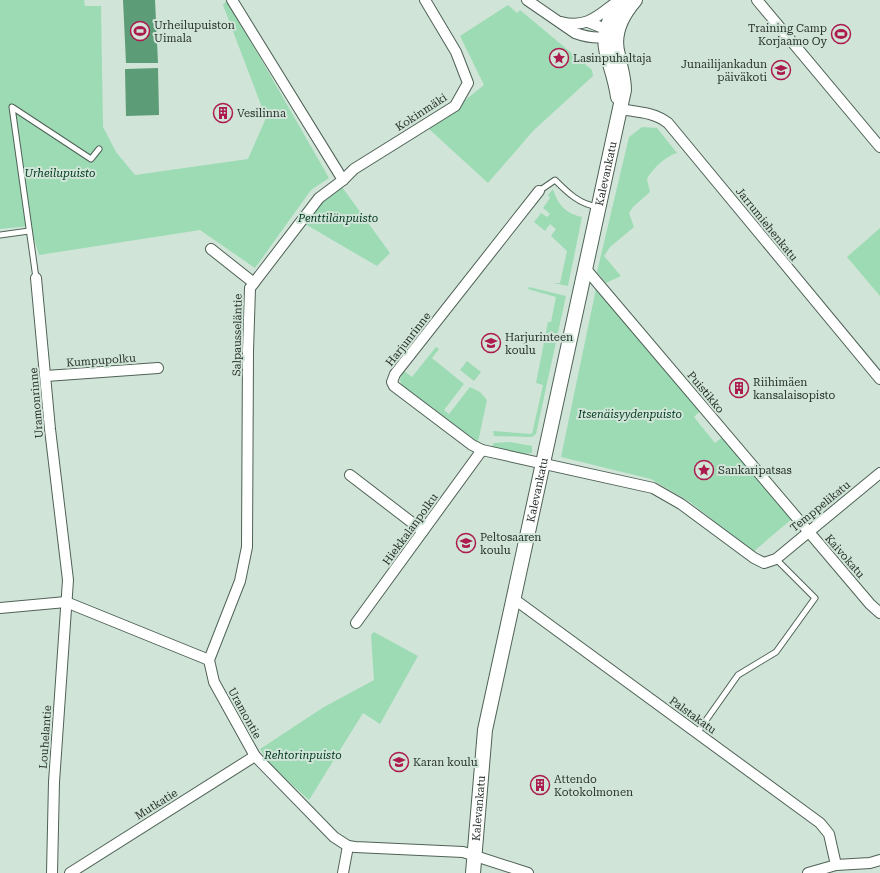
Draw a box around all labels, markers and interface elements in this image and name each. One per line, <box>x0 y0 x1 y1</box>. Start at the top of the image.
place label: Urheilupuiston Uimala <box>154 19 235 45</box>
sports icon: Urheilupuiston Uimala <box>129 20 151 42</box>
place label: Training Camp Korjaamo Oy <box>748 22 827 48</box>
sports icon: Training Camp Korjaamo Oy <box>830 23 852 45</box>
place icon: Lasinpuhaltaja <box>548 47 570 69</box>
place label: Lasinpuhaltaja <box>573 52 651 65</box>
place label: Junailijankadun päiväkoti <box>681 58 767 84</box>
school or university icon: Junailijankadun päiväkoti <box>770 59 792 81</box>
street label: Kokinmäki <box>393 91 450 134</box>
building icon: Vesilinna <box>212 102 234 124</box>
place label: Vesilinna <box>237 107 286 120</box>
street label: Kalevankatu <box>593 140 620 207</box>
park label: Urheilupuisto <box>24 167 96 180</box>
street label: Jarrumiehenkatu <box>733 185 800 264</box>
park label: Penttilänpuisto <box>297 212 378 225</box>
street label: Salpausseläntie <box>230 294 245 376</box>
street label: Harjunrinne <box>383 310 434 369</box>
place label: Harjurinteen koulu <box>505 331 573 357</box>
school or university icon: Harjurinteen koulu <box>480 332 502 354</box>
street label: Kumpupolku <box>66 352 136 369</box>
street label: Uramonrinne <box>27 367 46 439</box>
street label: Puistikko <box>684 369 727 416</box>
place label: Riihimäen kansalaisopisto <box>753 376 836 402</box>
building icon: Riihimäen kansalaisopisto <box>728 377 750 399</box>
park label: Itsenäisyydenpuisto <box>577 408 682 421</box>
street label: Kalevankatu <box>524 457 551 524</box>
place icon: Sankaripatsas <box>693 459 715 481</box>
place label: Sankaripatsas <box>718 464 792 477</box>
street label: Temppelikatu <box>788 478 853 535</box>
street label: Hiekkalanpolku <box>380 491 441 568</box>
place label: Peltosaaren koulu <box>480 531 541 557</box>
school or university icon: Peltosaaren koulu <box>455 532 477 554</box>
street label: Kaivokatu <box>822 532 867 581</box>
street label: Uramontie <box>225 685 264 741</box>
street label: Palstakatu <box>667 694 719 737</box>
street label: Louhelantie <box>37 705 54 769</box>
park label: Rehtorinpuisto <box>263 749 342 762</box>
school or university icon: Karan koulu <box>388 751 410 773</box>
place label: Karan koulu <box>413 756 478 769</box>
place label: Attendo Kotokolmonen <box>554 773 633 799</box>
building icon: Attendo Kotokolmonen <box>529 774 551 796</box>
street label: Kalevankatu <box>470 775 488 842</box>
street label: Mutkatie <box>133 786 180 823</box>

